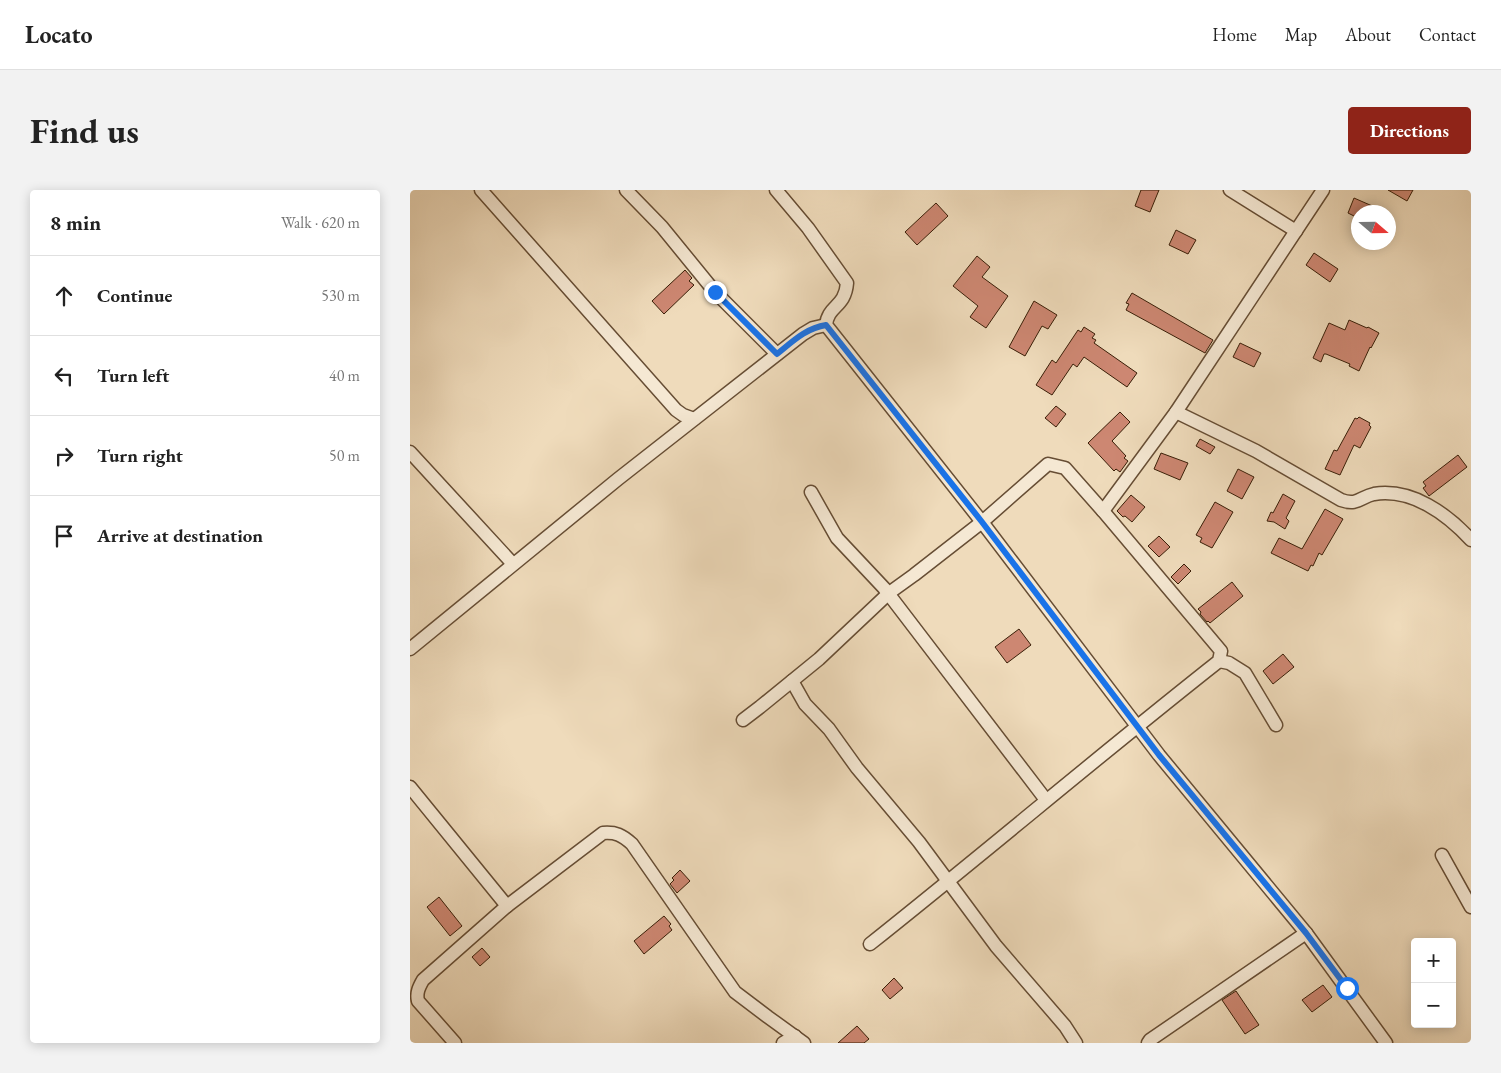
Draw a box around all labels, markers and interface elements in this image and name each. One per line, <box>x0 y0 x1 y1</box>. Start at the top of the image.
text: Locato <box>25 19 93 50</box>
text: Home <box>1212 23 1257 46</box>
text: Map <box>1285 23 1317 46</box>
text: About <box>1345 23 1391 46</box>
text: Contact <box>1419 23 1476 46</box>
button: Directions <box>1348 107 1471 154</box>
text: Find us <box>30 108 139 153</box>
north arrow <box>1351 205 1396 250</box>
text: 8 min <box>50 209 101 236</box>
text: Walk · 620 m <box>281 212 360 233</box>
route end <box>704 281 727 304</box>
icon: ahead <box>50 282 78 310</box>
text: Continue <box>97 283 172 308</box>
text: 530 m <box>321 285 360 306</box>
icon: left <box>50 362 78 390</box>
text: Turn left <box>97 363 169 388</box>
text: 40 m <box>329 365 360 386</box>
icon: right <box>50 442 78 470</box>
text: Turn right <box>97 443 183 468</box>
text: 50 m <box>329 445 360 466</box>
icon: arrive <box>50 522 78 550</box>
text: Arrive at destination <box>97 523 263 548</box>
map controls <box>1411 938 1456 1028</box>
button: + <box>1411 938 1456 983</box>
route start <box>1336 977 1359 1000</box>
button: − <box>1411 983 1456 1028</box>

